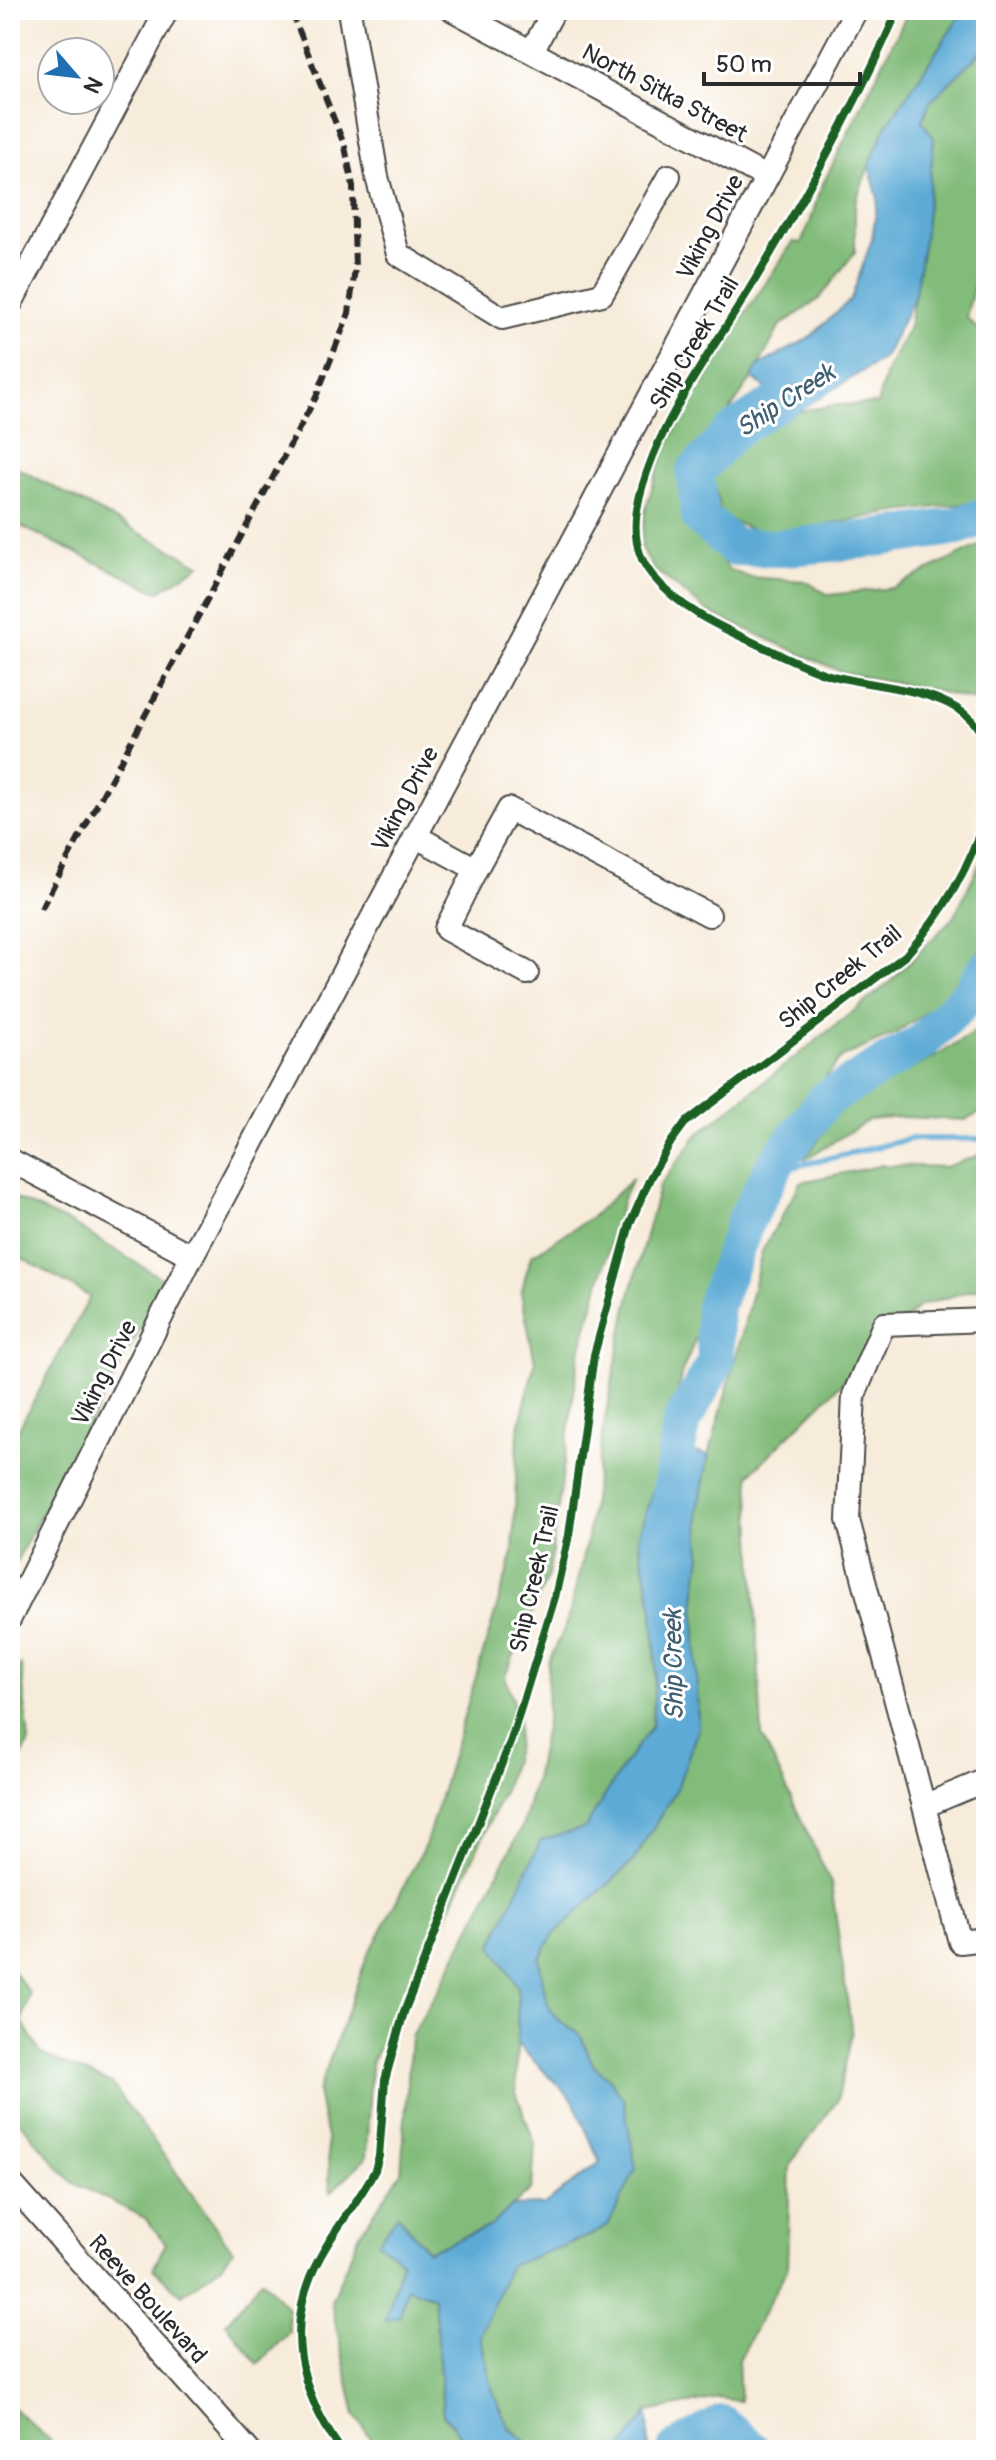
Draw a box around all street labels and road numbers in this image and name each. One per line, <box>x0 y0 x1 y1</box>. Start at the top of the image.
street label: North Sitka Street <box>577 38 753 149</box>
street label: Viking Drive <box>671 170 750 285</box>
street label: Ship Creek Trail <box>643 271 746 415</box>
street label: Viking Drive <box>366 742 445 857</box>
street label: Ship Creek Trail <box>773 919 908 1036</box>
street label: Viking Drive <box>65 1315 143 1431</box>
street label: Ship Creek Trail <box>503 1503 566 1656</box>
street label: Reeve Boulevard <box>82 2229 213 2370</box>

